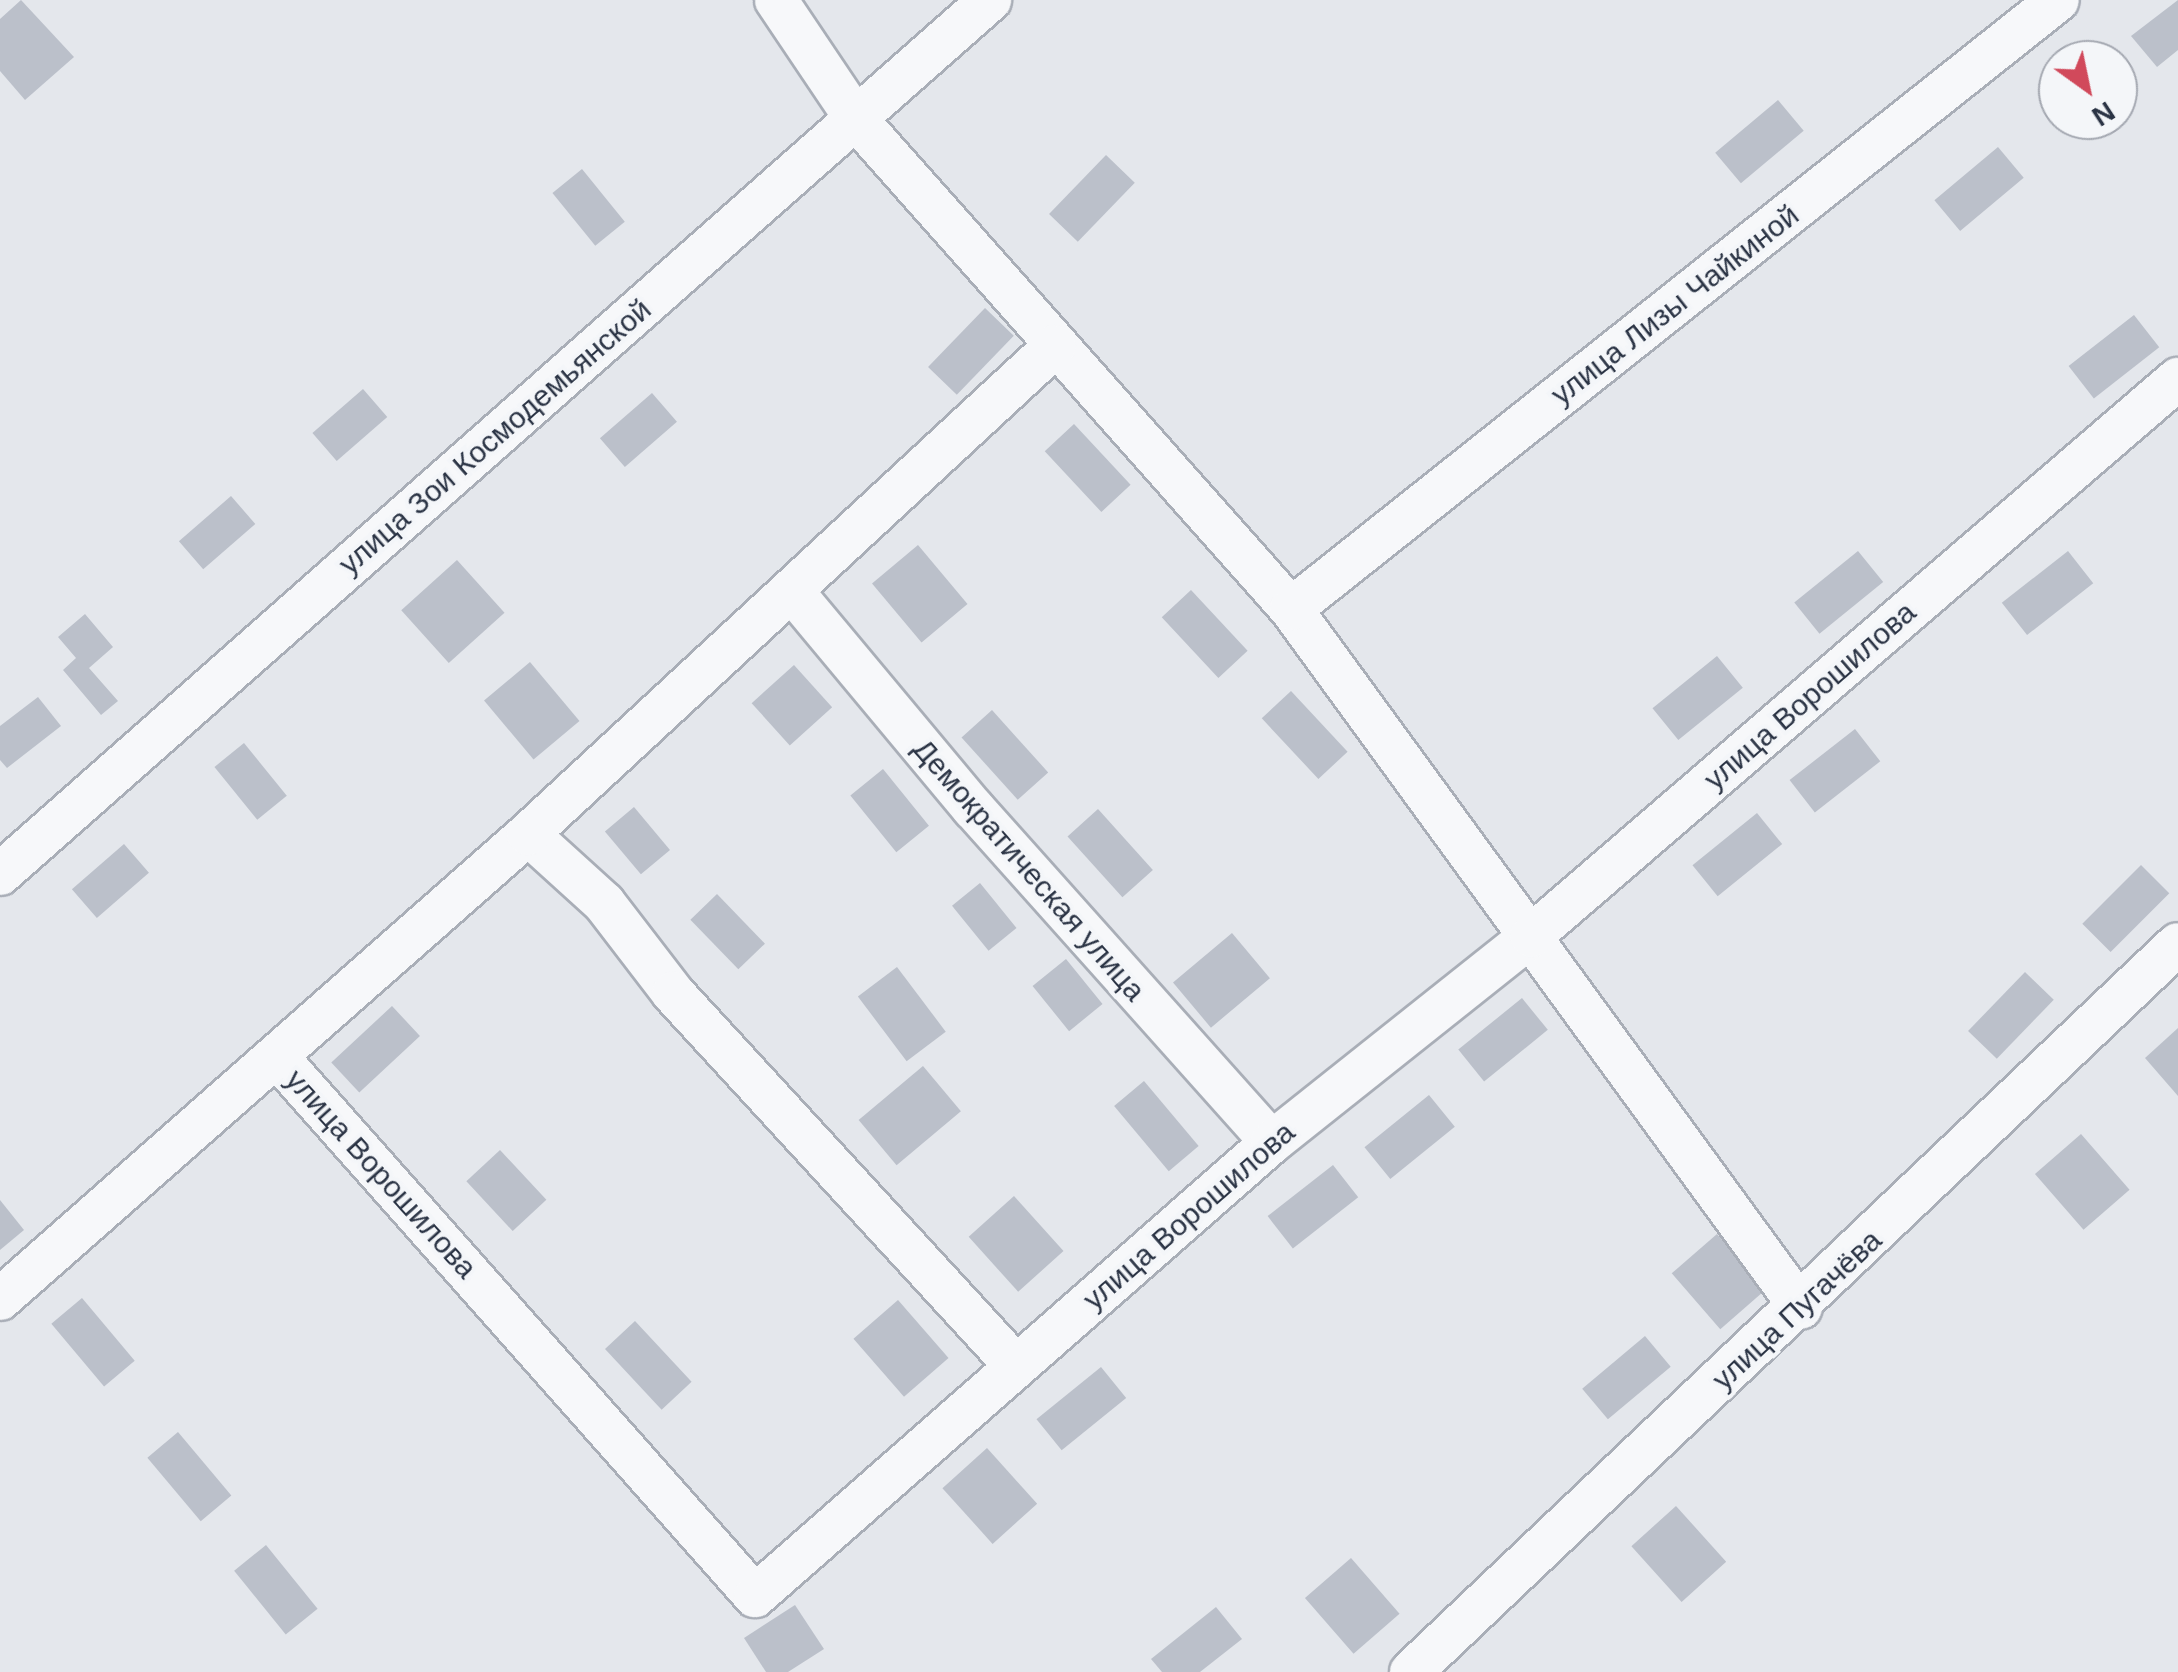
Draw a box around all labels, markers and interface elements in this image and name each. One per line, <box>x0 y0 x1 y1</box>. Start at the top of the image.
north arrow <box>2038 40 2138 140</box>
text: N <box>2087 95 2120 132</box>
street label: улица Лизы Чайкиной <box>1544 197 1806 413</box>
street label: улица Зои Космодемьянской <box>332 292 658 582</box>
street label: улица Ворошилова <box>1697 594 1923 798</box>
street label: Демократическая улица <box>905 732 1153 1008</box>
street label: улица Ворошилова <box>278 1062 484 1286</box>
street label: улица Ворошилова <box>1076 1114 1302 1318</box>
street label: улица Пугачёва <box>1705 1222 1889 1398</box>

